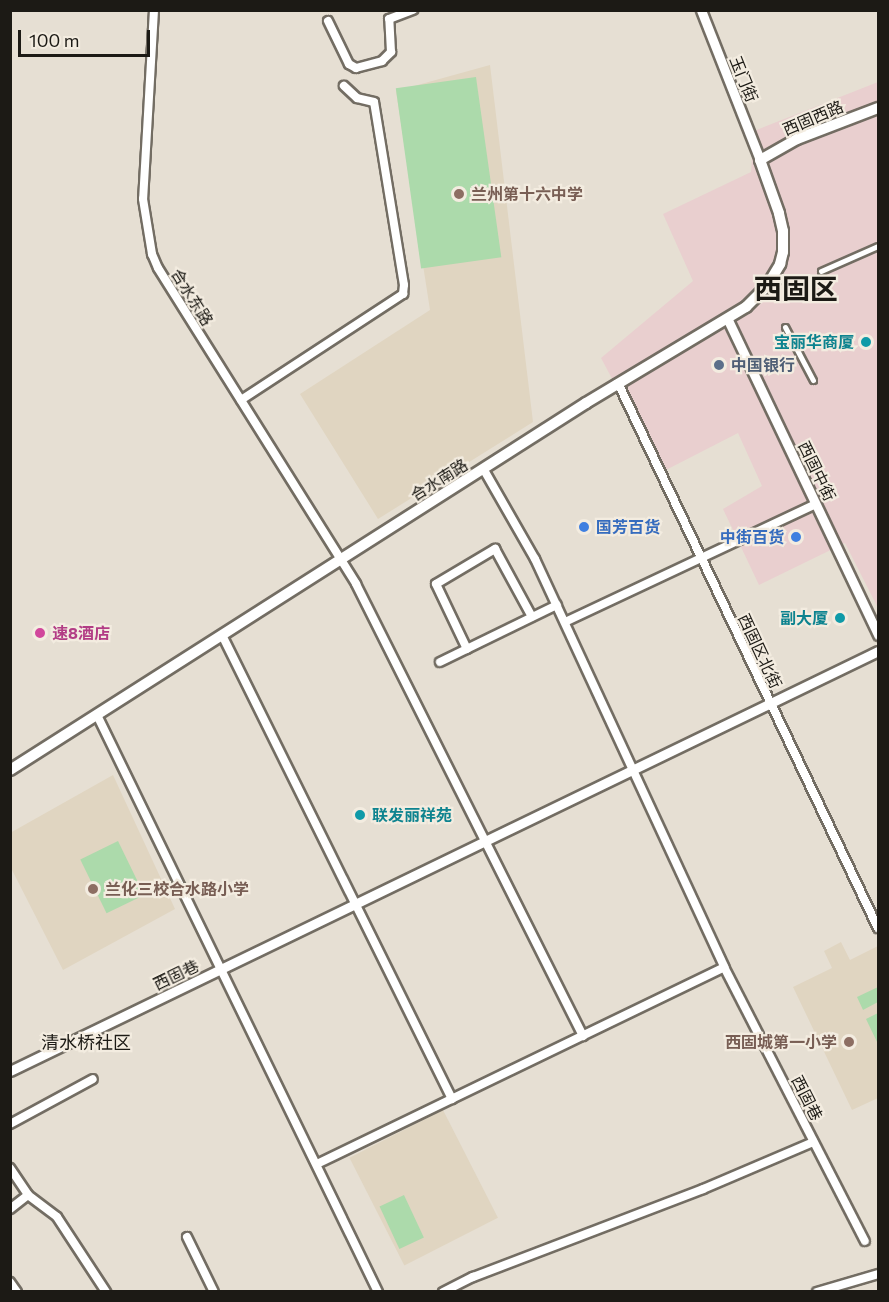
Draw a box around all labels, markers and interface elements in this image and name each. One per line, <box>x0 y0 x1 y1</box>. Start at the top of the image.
scale bar <box>21 18 153 56</box>
text: 100 m <box>29 29 79 51</box>
street label: 玉门街 <box>726 53 762 105</box>
street label: 西固西路 <box>780 97 846 139</box>
place label: 兰州第十六中学 <box>471 184 583 204</box>
marker: 兰州第十六中学 <box>452 187 466 201</box>
street label: 合水东路 <box>167 265 217 329</box>
district label: 西固区 <box>754 271 838 305</box>
place label: 宝丽华商厦 <box>774 332 854 352</box>
marker: 宝丽华商厦 <box>859 335 873 349</box>
place label: 中国银行 <box>731 355 795 375</box>
marker: 中国银行 <box>712 358 726 372</box>
street label: 西固中街 <box>794 438 840 504</box>
street label: 合水南路 <box>407 455 471 505</box>
place label: 国芳百货 <box>596 517 660 537</box>
marker: 国芳百货 <box>577 520 591 534</box>
place label: 中街百货 <box>720 527 784 547</box>
marker: 中街百货 <box>789 530 803 544</box>
place label: 副大厦 <box>780 608 828 628</box>
street label: 西固区北街 <box>734 611 786 691</box>
marker: 副大厦 <box>833 611 847 625</box>
place label: 速8酒店 <box>52 623 110 643</box>
marker: 速8酒店 <box>33 626 47 640</box>
place label: 联发丽祥苑 <box>372 805 452 825</box>
marker: 联发丽祥苑 <box>353 808 367 822</box>
place label: 兰化三校合水路小学 <box>105 879 249 899</box>
marker: 兰化三校合水路小学 <box>86 882 100 896</box>
street label: 西固巷 <box>150 956 202 994</box>
district label: 清水桥社区 <box>41 1031 131 1053</box>
place label: 西固城第一小学 <box>725 1032 837 1052</box>
marker: 西固城第一小学 <box>842 1035 856 1049</box>
street label: 西固巷 <box>788 1072 826 1124</box>

